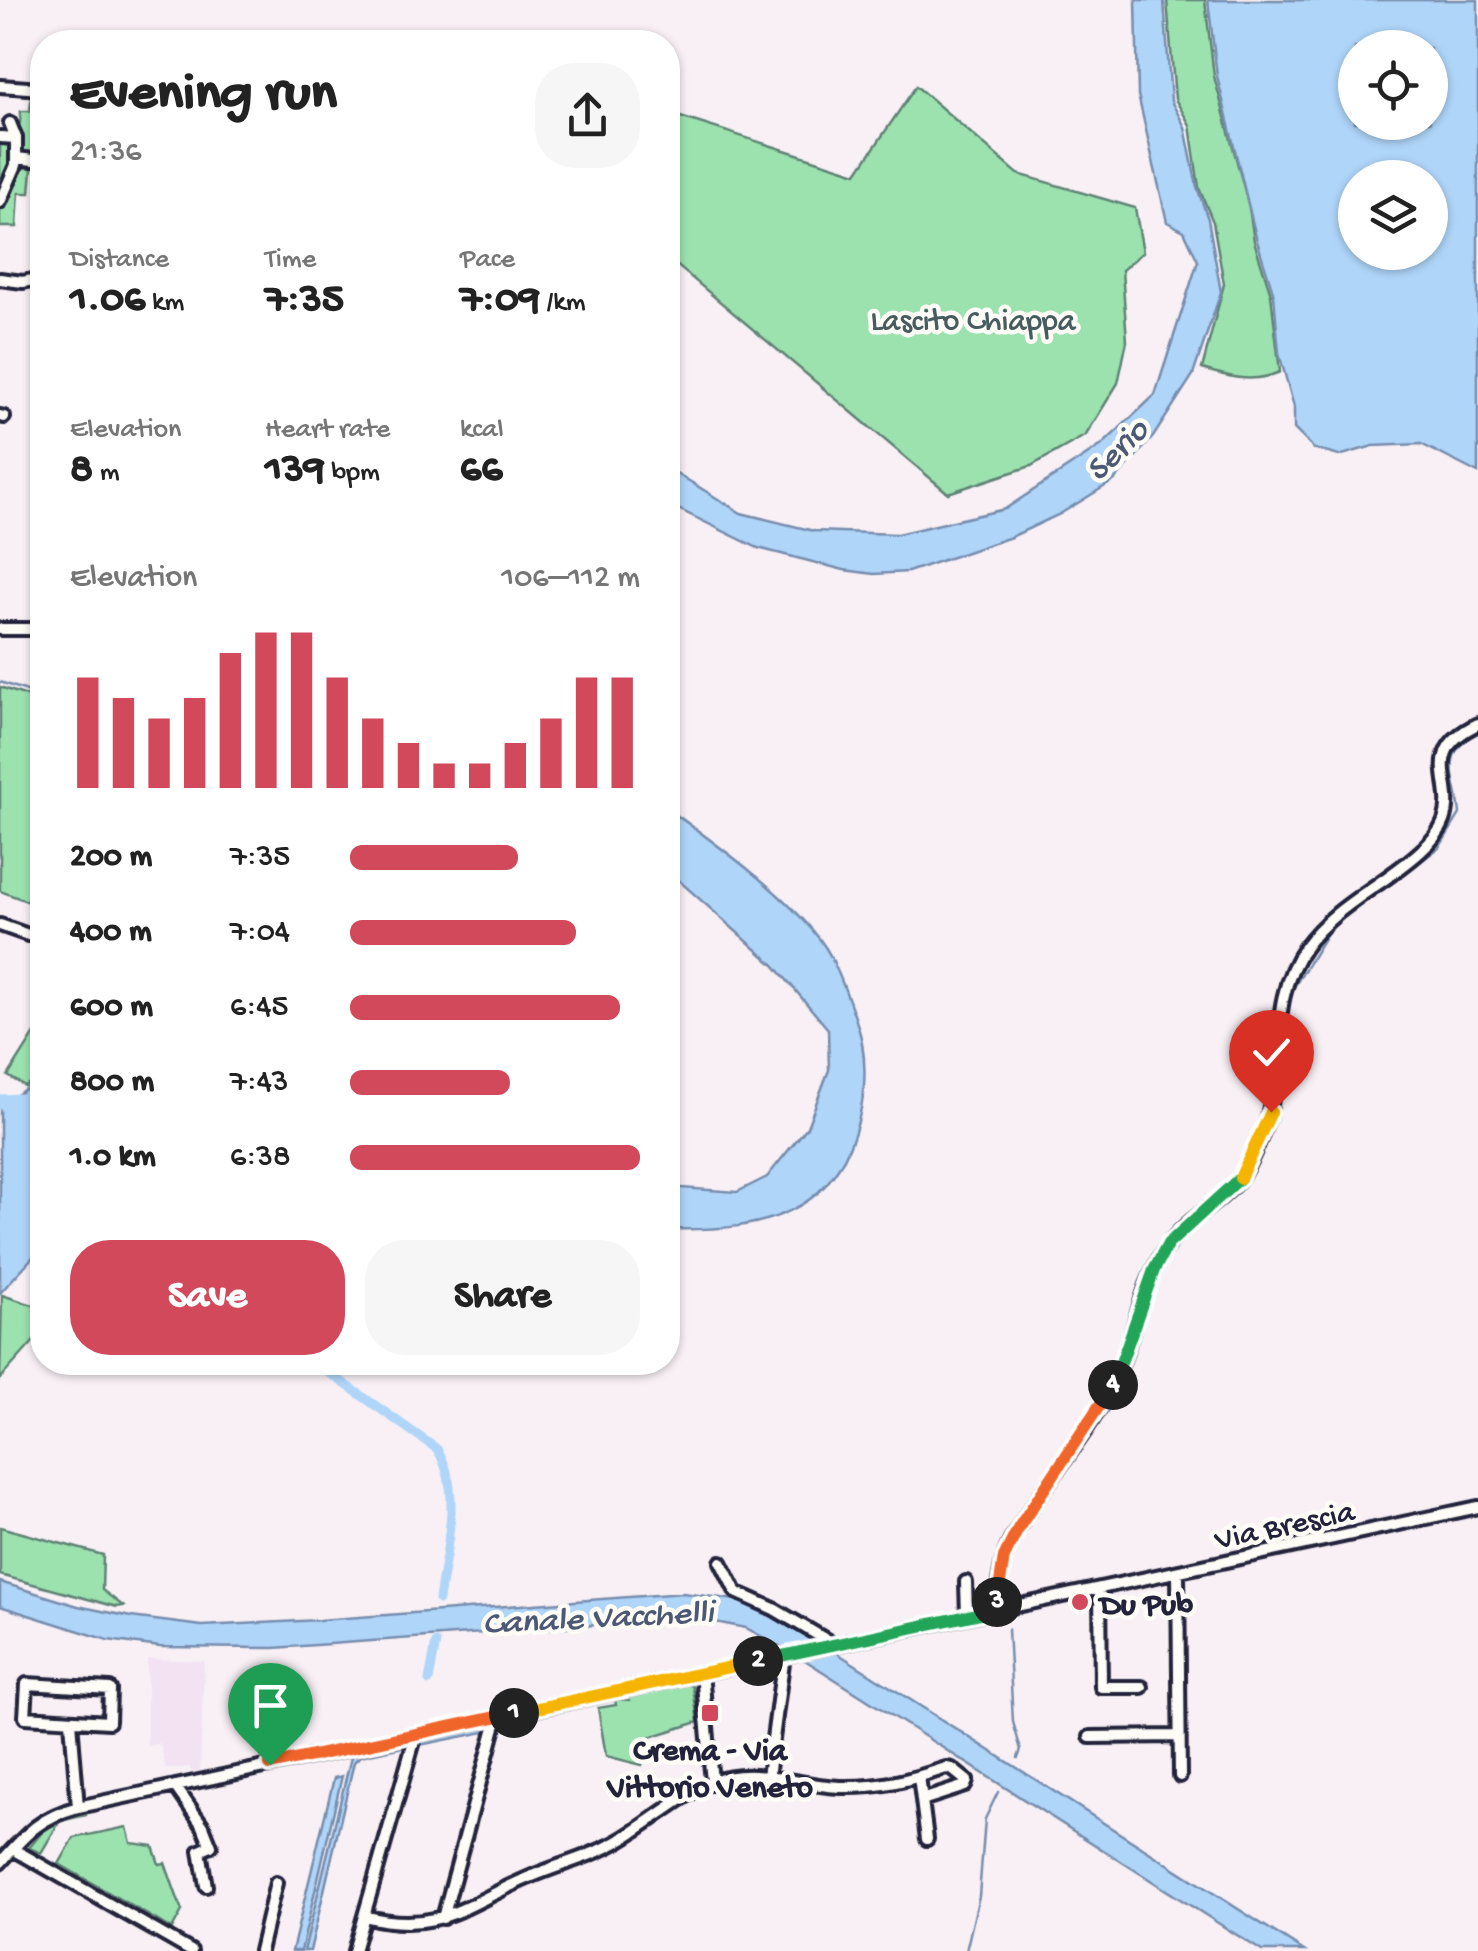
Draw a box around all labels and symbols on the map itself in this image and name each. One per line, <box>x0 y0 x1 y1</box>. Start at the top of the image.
park label: Lascito Chiappa <box>871 304 1077 342</box>
water label: Serio <box>1079 410 1160 492</box>
pin <box>1229 1010 1314 1113</box>
pin: 4 <box>1088 1360 1138 1410</box>
street label: Via Brescia <box>1211 1494 1359 1561</box>
pin: 3 <box>972 1577 1022 1627</box>
place label: Du Pub <box>1097 1588 1193 1626</box>
marker: Du Pub <box>1069 1591 1091 1613</box>
water label: Canale Vacchelli <box>482 1594 718 1647</box>
pin: 2 <box>733 1636 783 1686</box>
pin <box>228 1663 313 1766</box>
pin: 1 <box>489 1688 539 1738</box>
marker: Crema - Via Vittorio Veneto <box>699 1702 721 1724</box>
place label: Crema - Via Vittorio Veneto <box>605 1734 813 1809</box>

